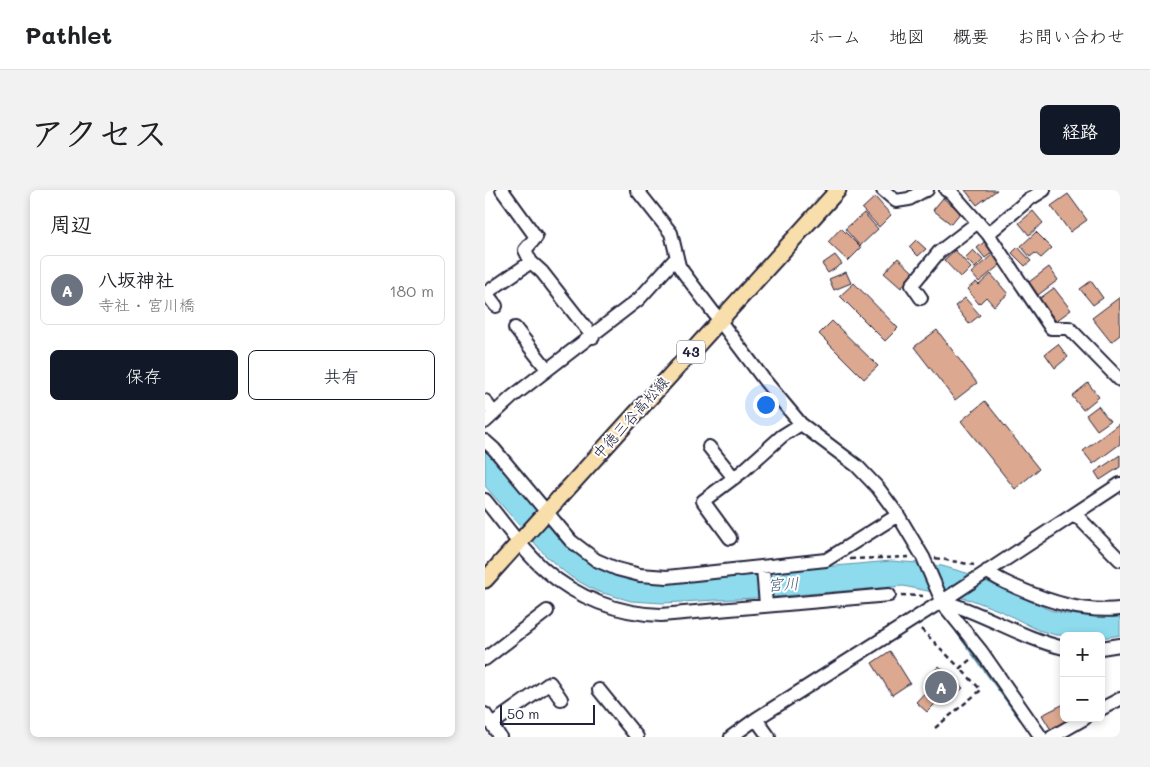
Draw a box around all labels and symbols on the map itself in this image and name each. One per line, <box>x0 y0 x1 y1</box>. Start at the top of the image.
road number: 43 <box>677 340 705 363</box>
street label: 中徳三谷高松線 <box>588 372 673 463</box>
your location <box>753 392 779 418</box>
water label: 宮川 <box>766 572 800 595</box>
pin: A <box>925 668 957 706</box>
scale bar <box>500 702 595 725</box>

